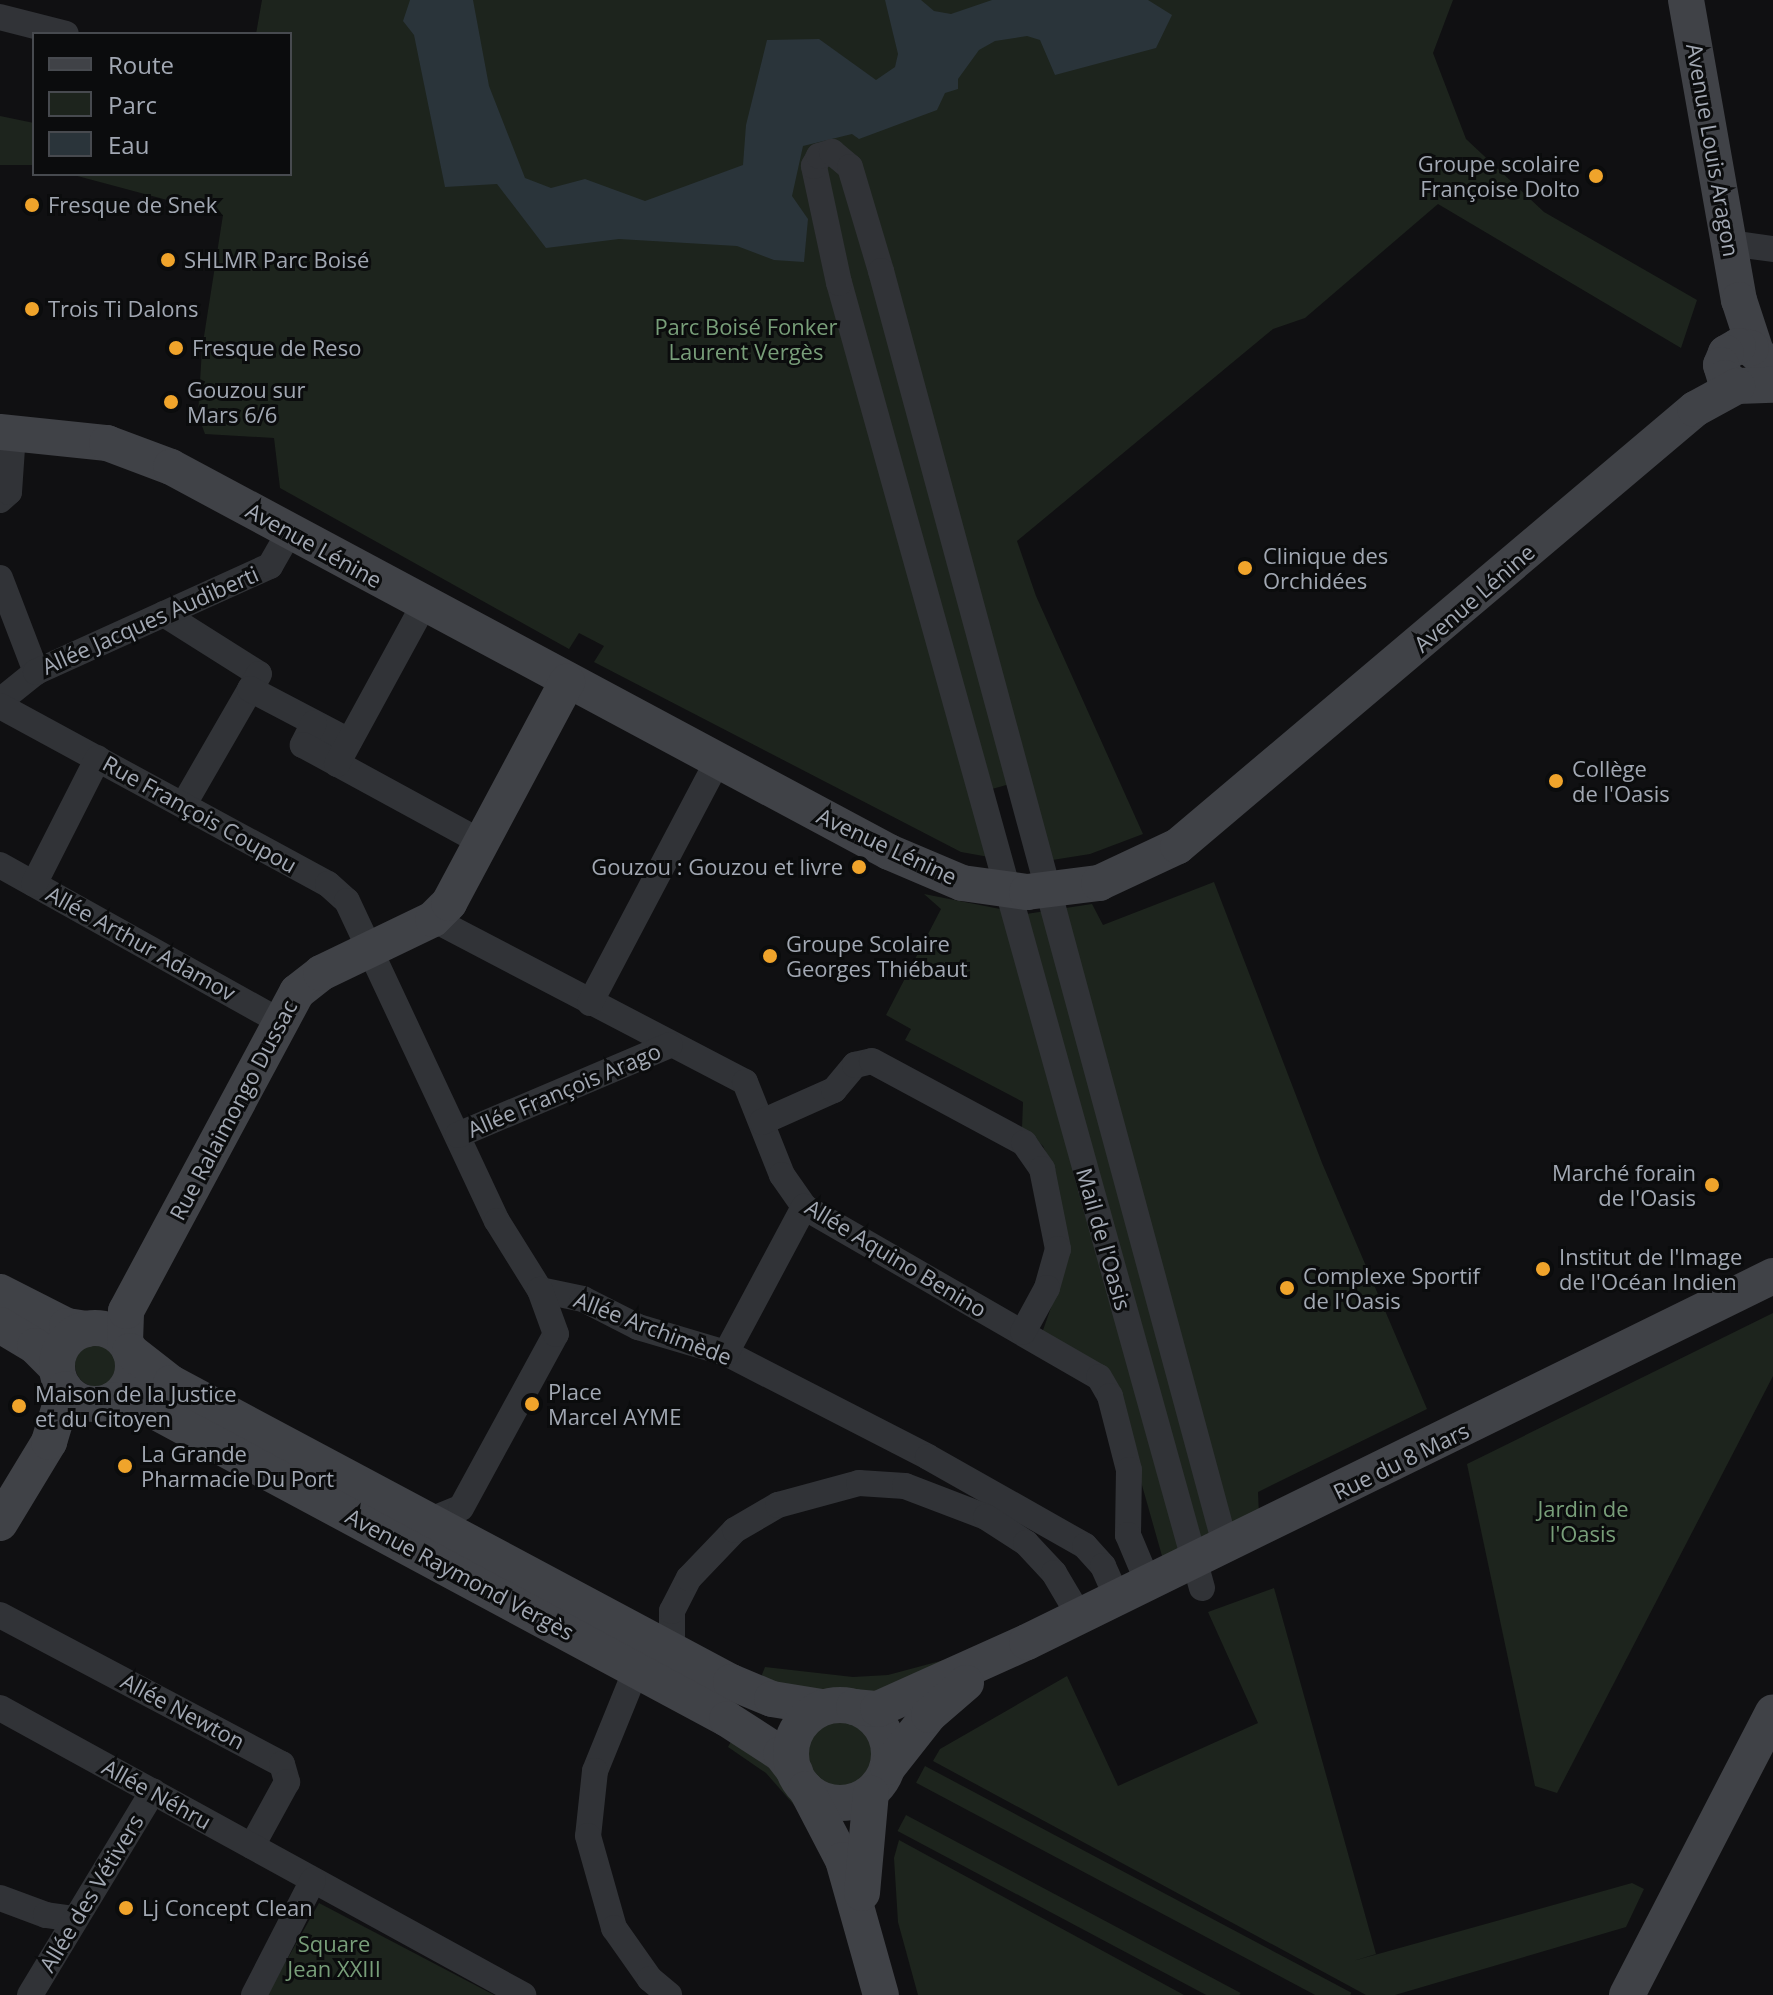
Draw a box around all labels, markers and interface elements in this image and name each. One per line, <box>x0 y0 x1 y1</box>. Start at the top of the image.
legend <box>32 32 292 176</box>
street label: Avenue Louis Aragon <box>1681 41 1745 259</box>
text: Route <box>108 48 174 81</box>
text: Parc <box>108 88 157 121</box>
text: Eau <box>108 128 149 161</box>
place label: Groupe scolaire Françoise Dolto <box>1418 150 1580 202</box>
marker: Groupe scolaire Françoise Dolto <box>1587 167 1605 185</box>
place label: Fresque de Snek <box>48 192 217 218</box>
marker: Fresque de Snek <box>23 196 41 214</box>
place label: SHLMR Parc Boisé <box>184 247 369 273</box>
marker: SHLMR Parc Boisé <box>159 251 177 269</box>
place label: Trois Ti Dalons <box>48 296 198 322</box>
marker: Trois Ti Dalons <box>23 300 41 318</box>
park label: Parc Boisé Fonker Laurent Vergès <box>654 313 838 364</box>
place label: Fresque de Reso <box>192 335 361 361</box>
marker: Fresque de Reso <box>167 339 185 357</box>
place label: Gouzou sur Mars 6/6 <box>187 376 305 428</box>
marker: Gouzou sur Mars 6/6 <box>162 393 180 411</box>
street label: Avenue Lénine <box>242 497 386 593</box>
street label: Avenue Lénine <box>1408 538 1540 658</box>
place label: Clinique des Orchidées <box>1263 542 1388 594</box>
marker: Clinique des Orchidées <box>1234 557 1256 579</box>
street label: Allée Jacques Audiberti <box>38 560 262 680</box>
street label: Rue François Coupou <box>98 750 302 878</box>
place label: Collège de l'Oasis <box>1572 755 1670 806</box>
marker: Collège de l'Oasis <box>1547 772 1565 790</box>
street label: Avenue Lénine <box>813 802 961 890</box>
place label: Gouzou : Gouzou et livre <box>591 854 843 880</box>
marker: Gouzou : Gouzou et livre <box>850 858 868 876</box>
street label: Allée Arthur Adamov <box>42 880 240 1006</box>
place label: Groupe Scolaire Georges Thiébaut <box>786 930 968 982</box>
marker: Groupe Scolaire Georges Thiébaut <box>761 947 779 965</box>
street label: Rue Ralaimongo Dussac <box>164 995 302 1225</box>
street label: Allée François Arago <box>463 1037 665 1143</box>
place label: Marché forain de l'Oasis <box>1552 1159 1696 1210</box>
street label: Mail de l'Oasis <box>1071 1165 1137 1313</box>
marker: Marché forain de l'Oasis <box>1703 1176 1721 1194</box>
street label: Allée Aquino Benino <box>801 1193 991 1323</box>
place label: Institut de l'Image de l'Océan Indien <box>1559 1243 1742 1294</box>
marker: Institut de l'Image de l'Océan Indien <box>1534 1260 1552 1278</box>
place label: Complexe Sportif de l'Oasis <box>1303 1262 1480 1314</box>
marker: Complexe Sportif de l'Oasis <box>1278 1279 1296 1297</box>
street label: Allée Archimède <box>571 1286 735 1370</box>
place label: Place Marcel AYME <box>548 1378 681 1430</box>
place label: Maison de la Justice et du Citoyen <box>35 1380 237 1432</box>
marker: Place Marcel AYME <box>523 1395 541 1413</box>
marker: Maison de la Justice et du Citoyen <box>10 1397 28 1415</box>
street label: Rue du 8 Mars <box>1329 1417 1473 1505</box>
place label: La Grande Pharmacie Du Port <box>141 1440 334 1492</box>
marker: La Grande Pharmacie Du Port <box>116 1457 134 1475</box>
park label: Jardin de l'Oasis <box>1537 1495 1629 1546</box>
street label: Avenue Raymond Vergès <box>341 1503 579 1645</box>
street label: Allée Newton <box>117 1667 249 1755</box>
street label: Allée Néhru <box>98 1753 216 1835</box>
street label: Allée des Vétivers <box>34 1809 148 1977</box>
place label: Lj Concept Clean <box>142 1895 313 1921</box>
marker: Lj Concept Clean <box>117 1899 135 1917</box>
park label: Square Jean XXIII <box>287 1930 381 1982</box>

